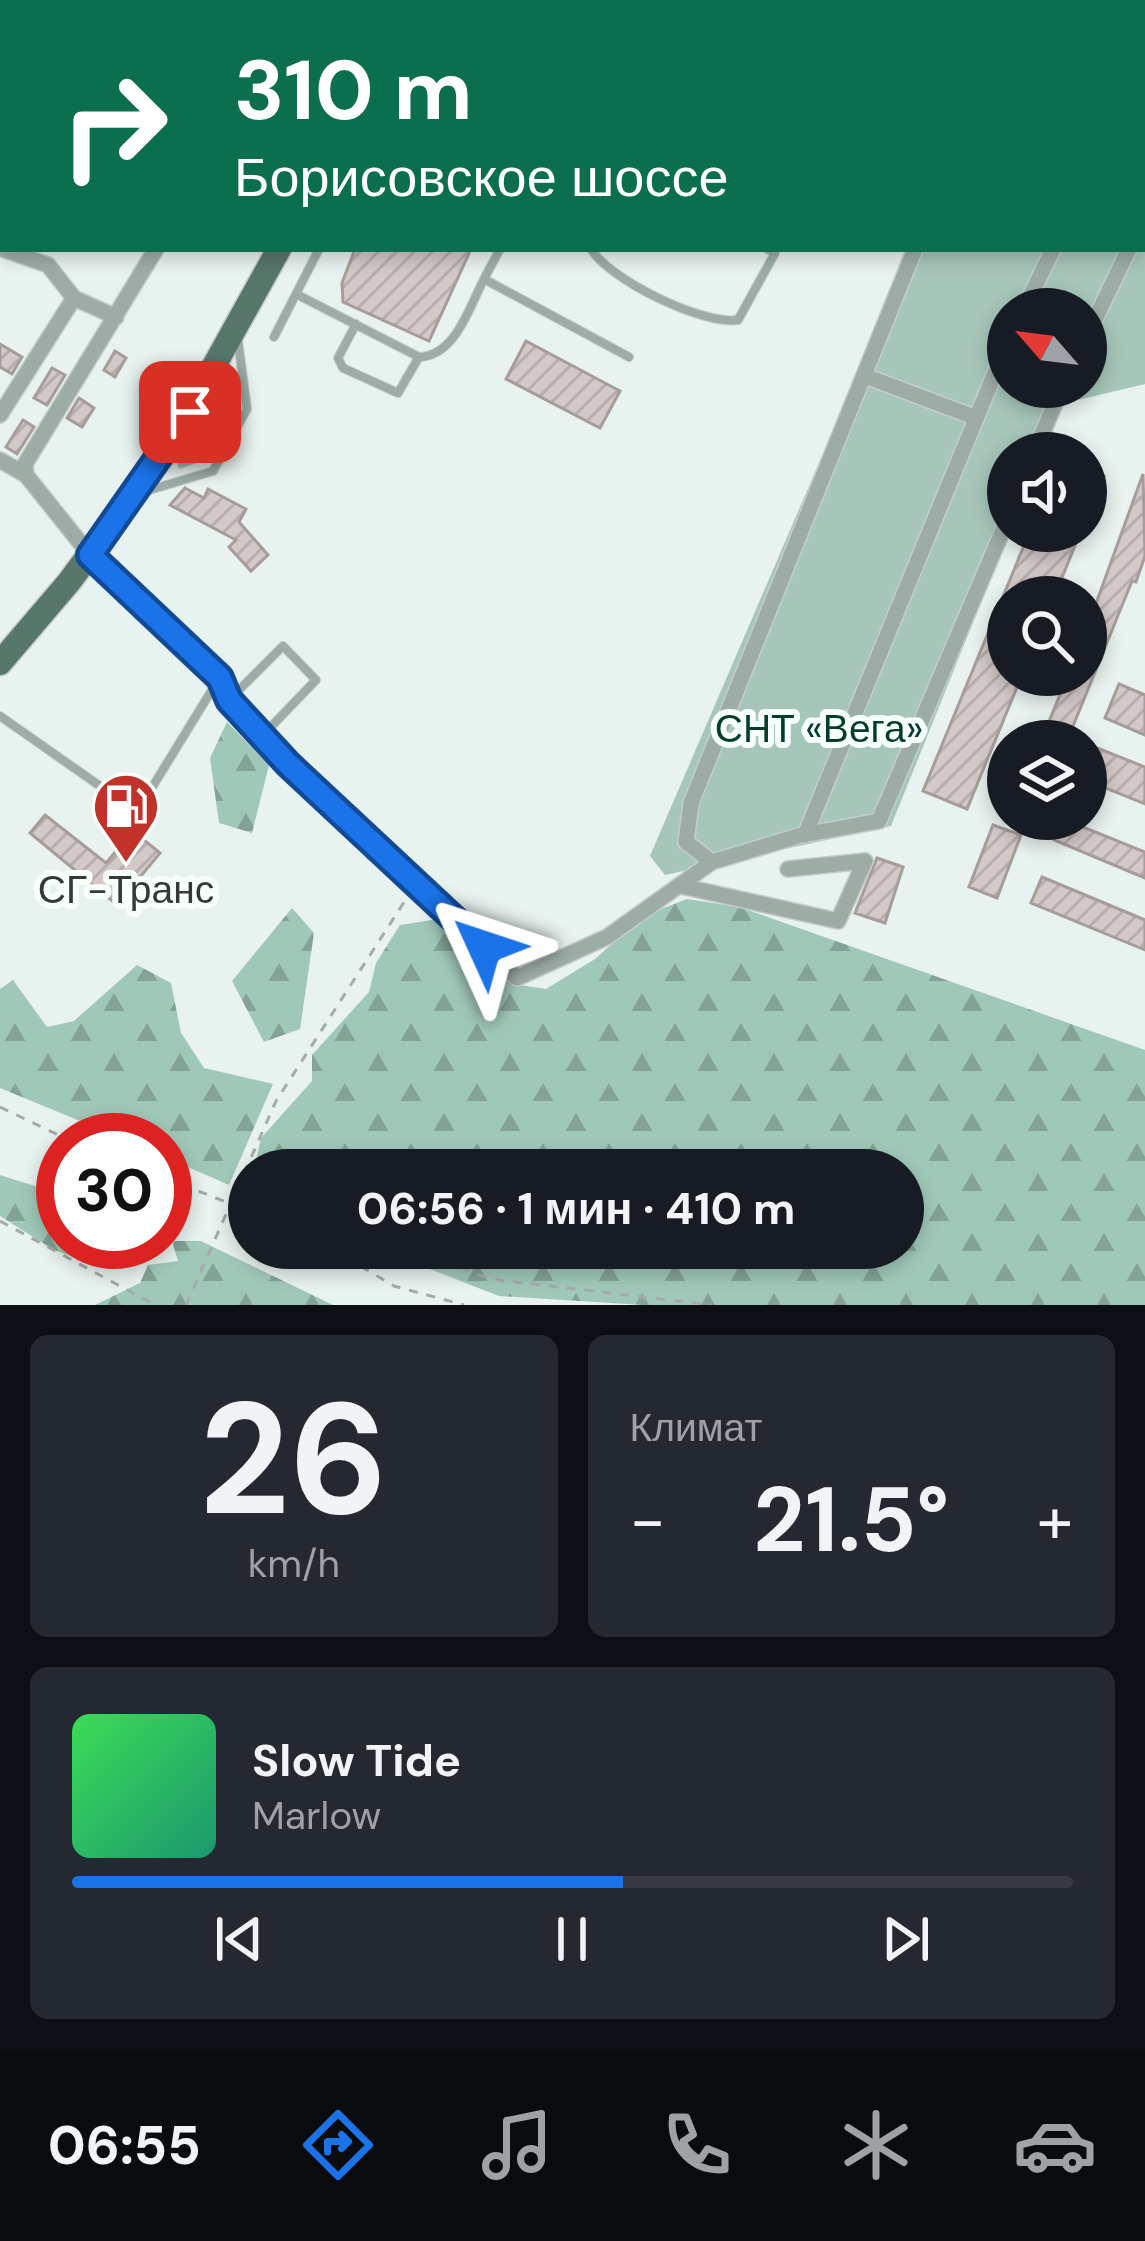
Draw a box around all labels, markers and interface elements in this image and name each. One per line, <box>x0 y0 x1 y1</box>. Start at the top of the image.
text: 310 m <box>234 36 473 145</box>
icon: right <box>36 48 192 204</box>
text: Борисовское шоссе <box>234 142 728 213</box>
north arrow <box>987 288 1107 408</box>
map controls <box>987 288 1107 840</box>
pin <box>139 361 241 463</box>
icon: arrive <box>157 379 223 445</box>
button: sound <box>987 432 1107 552</box>
button: search <box>987 576 1107 696</box>
park label: СНТ «Вега» <box>715 703 923 754</box>
button: layers <box>987 720 1107 840</box>
fuel station icon: СГ-Транс <box>91 771 161 865</box>
place label: СГ-Транс <box>38 864 214 915</box>
position arrow <box>421 884 547 1010</box>
speed limit sign: 30 <box>36 1113 192 1269</box>
text: 06:56 · 1 мин · 410 m <box>357 1179 795 1238</box>
text: 26 <box>199 1358 388 1561</box>
text: Климат <box>630 1402 762 1453</box>
text: 21.5° <box>753 1462 949 1579</box>
text: − <box>630 1478 666 1563</box>
text: + <box>1037 1478 1073 1563</box>
text: km/h <box>248 1538 340 1589</box>
text: Slow Tide <box>252 1731 461 1790</box>
text: Marlow <box>252 1790 381 1841</box>
icon: previous <box>206 1906 272 1972</box>
icon: pause <box>539 1906 605 1972</box>
icon: next <box>873 1906 939 1972</box>
icon: directions <box>296 2103 380 2187</box>
icon: music <box>475 2103 559 2187</box>
icon: phone <box>655 2103 739 2187</box>
icon: climate <box>834 2103 918 2187</box>
icon: car <box>1013 2103 1097 2187</box>
text: 06:55 <box>48 2110 201 2181</box>

